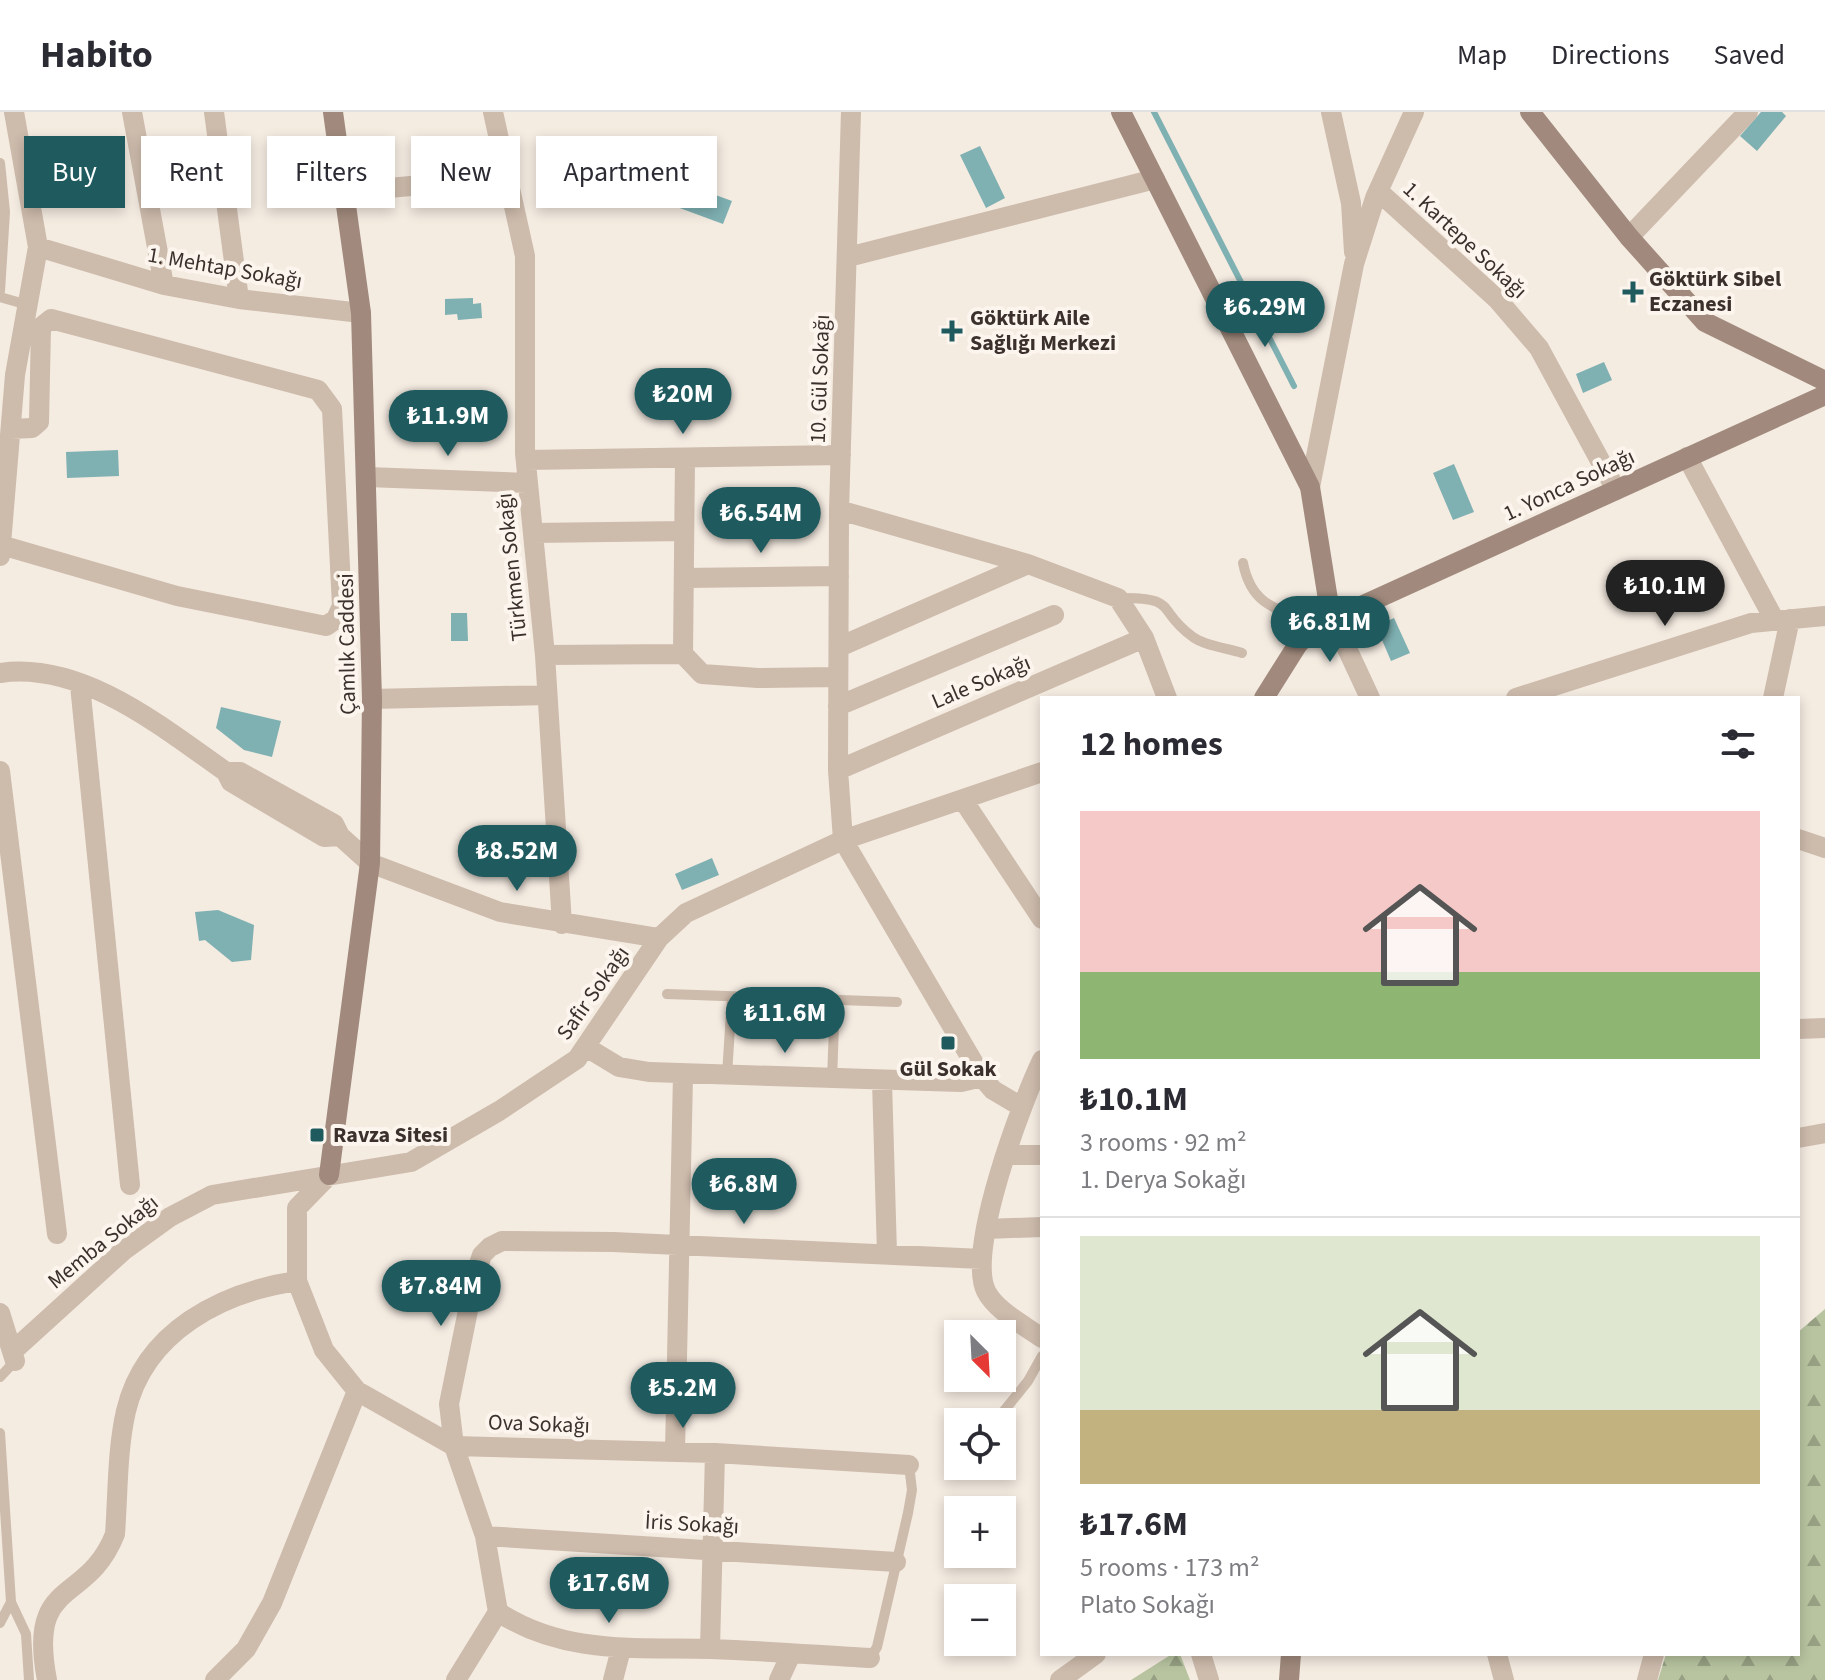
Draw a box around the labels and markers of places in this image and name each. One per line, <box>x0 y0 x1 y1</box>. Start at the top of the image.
place label: Göktürk Sibel Eczanesi <box>1649 263 1782 320</box>
pin: ₺6.29M <box>1200 281 1330 349</box>
marker: Göktürk Sibel Eczanesi <box>1624 283 1642 301</box>
place label: Göktürk Aile Sağlığı Merkezi <box>970 302 1116 359</box>
marker: Göktürk Aile Sağlığı Merkezi <box>941 320 963 342</box>
pin: ₺20M <box>636 368 730 436</box>
pin: ₺11.9M <box>383 390 513 458</box>
pin: ₺6.54M <box>696 487 826 555</box>
pin: ₺10.1M <box>1600 560 1730 628</box>
pin: ₺6.81M <box>1265 596 1395 664</box>
pin: ₺8.52M <box>452 825 582 893</box>
pin: ₺11.6M <box>720 987 850 1055</box>
marker: Gül Sokak <box>939 1034 957 1052</box>
place label: Gül Sokak <box>899 1053 997 1085</box>
place label: Ravza Sitesi <box>333 1119 448 1151</box>
marker: Ravza Sitesi <box>308 1126 326 1144</box>
pin: ₺6.8M <box>688 1158 800 1226</box>
pin: ₺7.84M <box>376 1260 506 1328</box>
pin: ₺5.2M <box>627 1362 739 1430</box>
pin: ₺17.6M <box>544 1557 674 1625</box>

